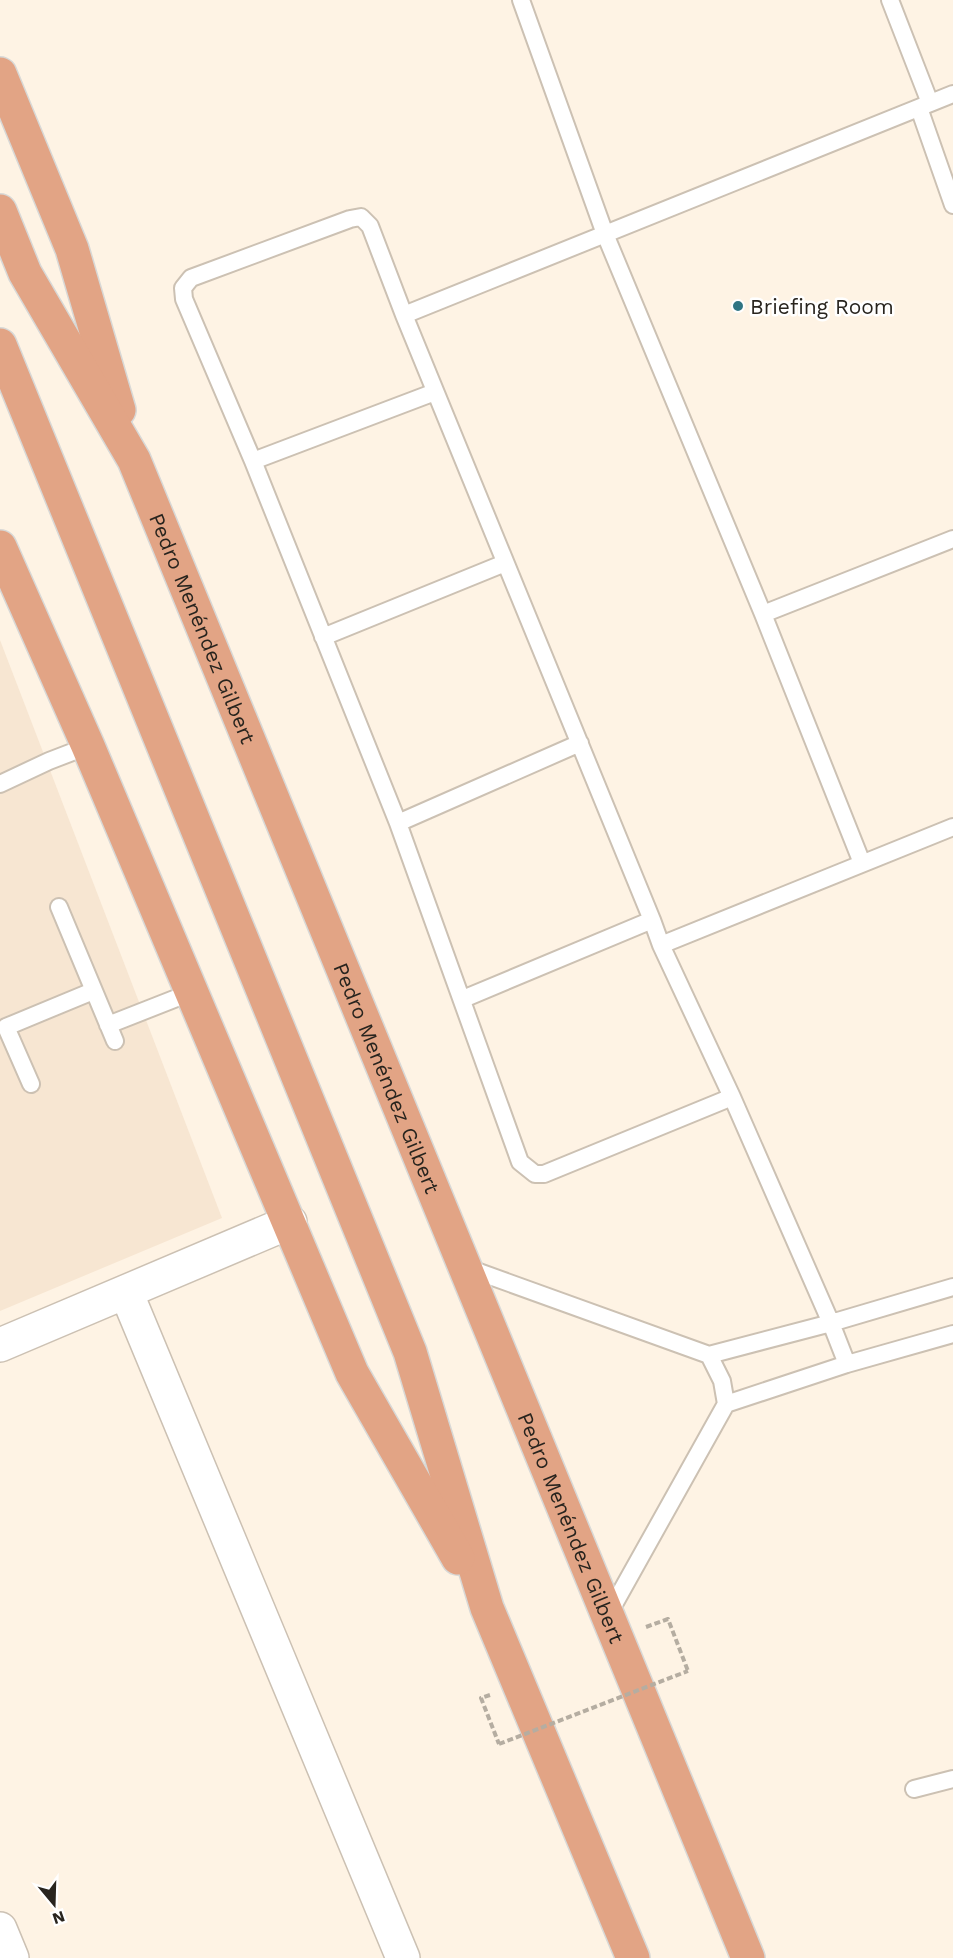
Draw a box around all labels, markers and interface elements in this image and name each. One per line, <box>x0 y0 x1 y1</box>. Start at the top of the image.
place label: Briefing Room <box>750 294 894 319</box>
marker: Briefing Room <box>731 299 745 313</box>
street label: Pedro Menéndez Gilbert <box>145 509 261 747</box>
street label: Pedro Menéndez Gilbert <box>329 959 446 1197</box>
street label: Pedro Menéndez Gilbert <box>513 1409 630 1647</box>
north arrow <box>24 1874 84 1934</box>
text: N <box>50 1907 67 1929</box>

